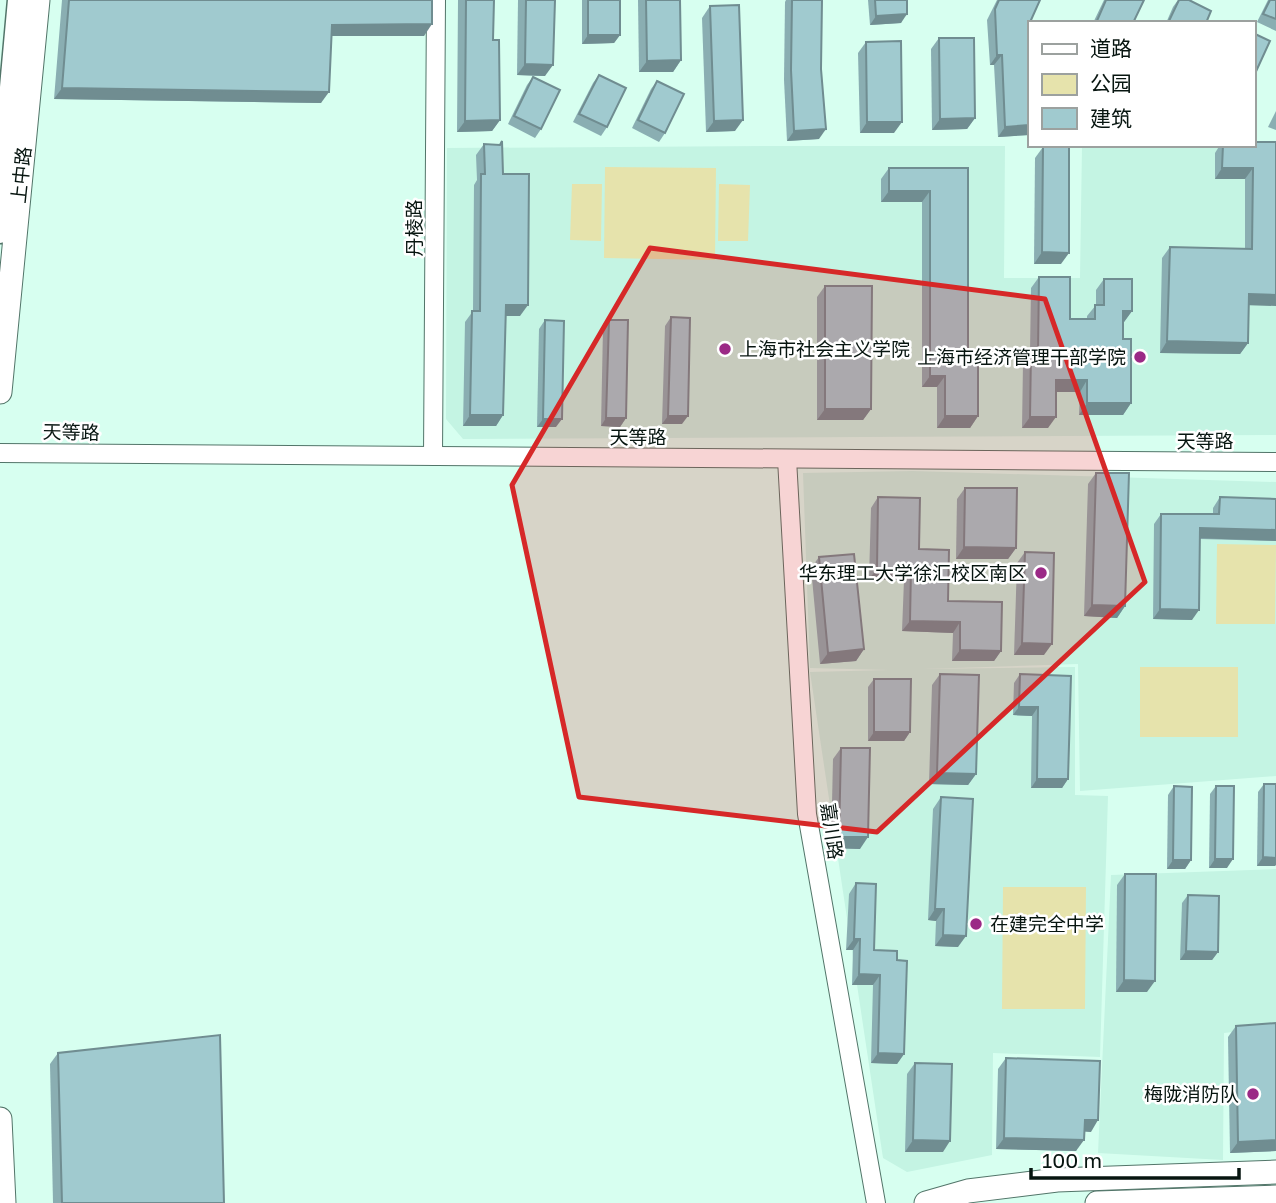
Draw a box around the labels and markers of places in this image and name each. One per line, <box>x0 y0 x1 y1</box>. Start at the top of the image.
place label: 上海市社会主义学院 <box>739 337 910 360</box>
marker: 上海市社会主义学院 <box>717 341 733 357</box>
place label: 上海市经济管理干部学院 <box>917 345 1126 368</box>
marker: 上海市经济管理干部学院 <box>1132 349 1148 365</box>
place label: 华东理工大学徐汇校区南区 <box>799 561 1027 584</box>
marker: 华东理工大学徐汇校区南区 <box>1033 565 1049 581</box>
place label: 在建完全中学 <box>990 912 1104 935</box>
marker: 在建完全中学 <box>968 916 984 932</box>
place label: 梅陇消防队 <box>1144 1082 1239 1105</box>
marker: 梅陇消防队 <box>1245 1086 1261 1102</box>

